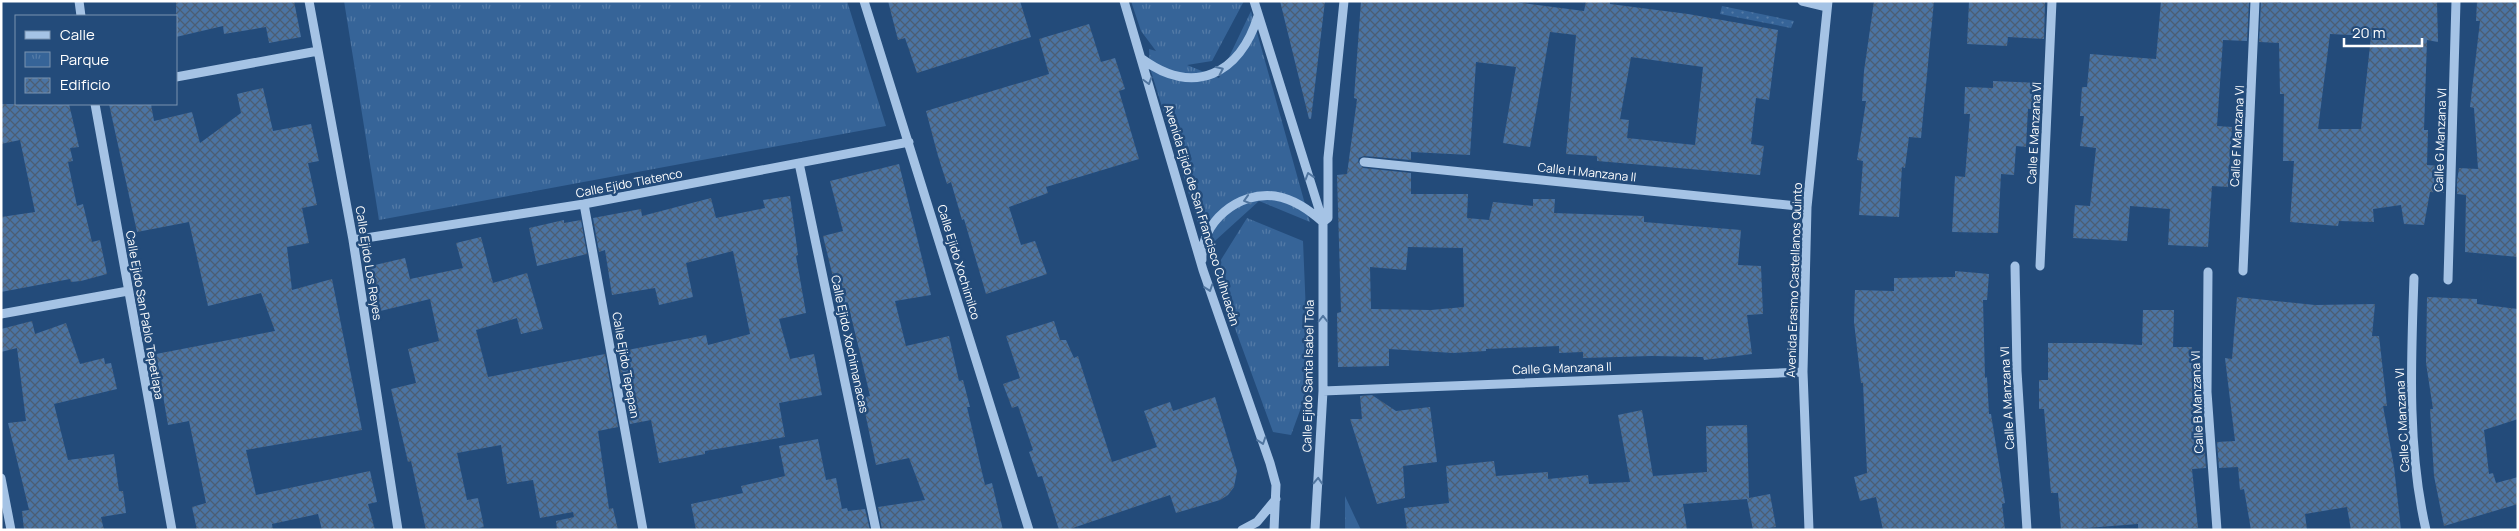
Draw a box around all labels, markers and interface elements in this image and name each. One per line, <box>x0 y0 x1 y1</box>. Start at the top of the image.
legend <box>15 15 178 105</box>
scale bar <box>2344 15 2422 47</box>
text: 20 m <box>2352 22 2385 43</box>
text: Calle <box>60 24 95 45</box>
text: Parque <box>60 49 109 70</box>
one-way arrow <box>1214 66 1223 76</box>
text: Edificio <box>60 74 111 95</box>
one-way arrow <box>1143 77 1153 85</box>
street label: Calle E Manzana VI <box>2023 81 2045 185</box>
street label: Calle F Manzana VI <box>2226 85 2248 187</box>
street label: Calle G Manzana VI <box>2430 88 2450 192</box>
street label: Avenida Ejido de San Francisco Culhuacán <box>1160 102 1244 328</box>
street label: Calle H Manzana II <box>1537 158 1637 186</box>
street label: Calle Ejido Tlatenco <box>574 164 684 202</box>
one-way arrow <box>1304 172 1314 180</box>
street label: Avenida Erasmo Castellanos Quinto <box>1782 182 1806 378</box>
one-way arrow <box>1243 194 1252 204</box>
street label: Calle Ejido Xochimilco <box>933 202 985 322</box>
street label: Calle Ejido Los Reyes <box>352 205 386 321</box>
street label: Calle Ejido San Pablo Tepetlapa <box>122 229 168 401</box>
street label: Calle Ejido Xochimanacas <box>827 274 873 414</box>
one-way arrow <box>1203 283 1213 291</box>
street label: Calle Ejido Santa Isabel Tola <box>1298 300 1318 452</box>
street label: Calle Ejido Tepepan <box>608 311 644 419</box>
one-way arrow <box>1318 314 1328 322</box>
street label: Calle A Manzana VI <box>1996 346 2018 450</box>
street label: Calle B Manzana VI <box>2187 350 2207 454</box>
street label: Calle G Manzana II <box>1512 358 1612 378</box>
street label: Calle C Manzana VI <box>2391 368 2413 472</box>
one-way arrow <box>1257 436 1267 445</box>
one-way arrow <box>1312 477 1323 485</box>

